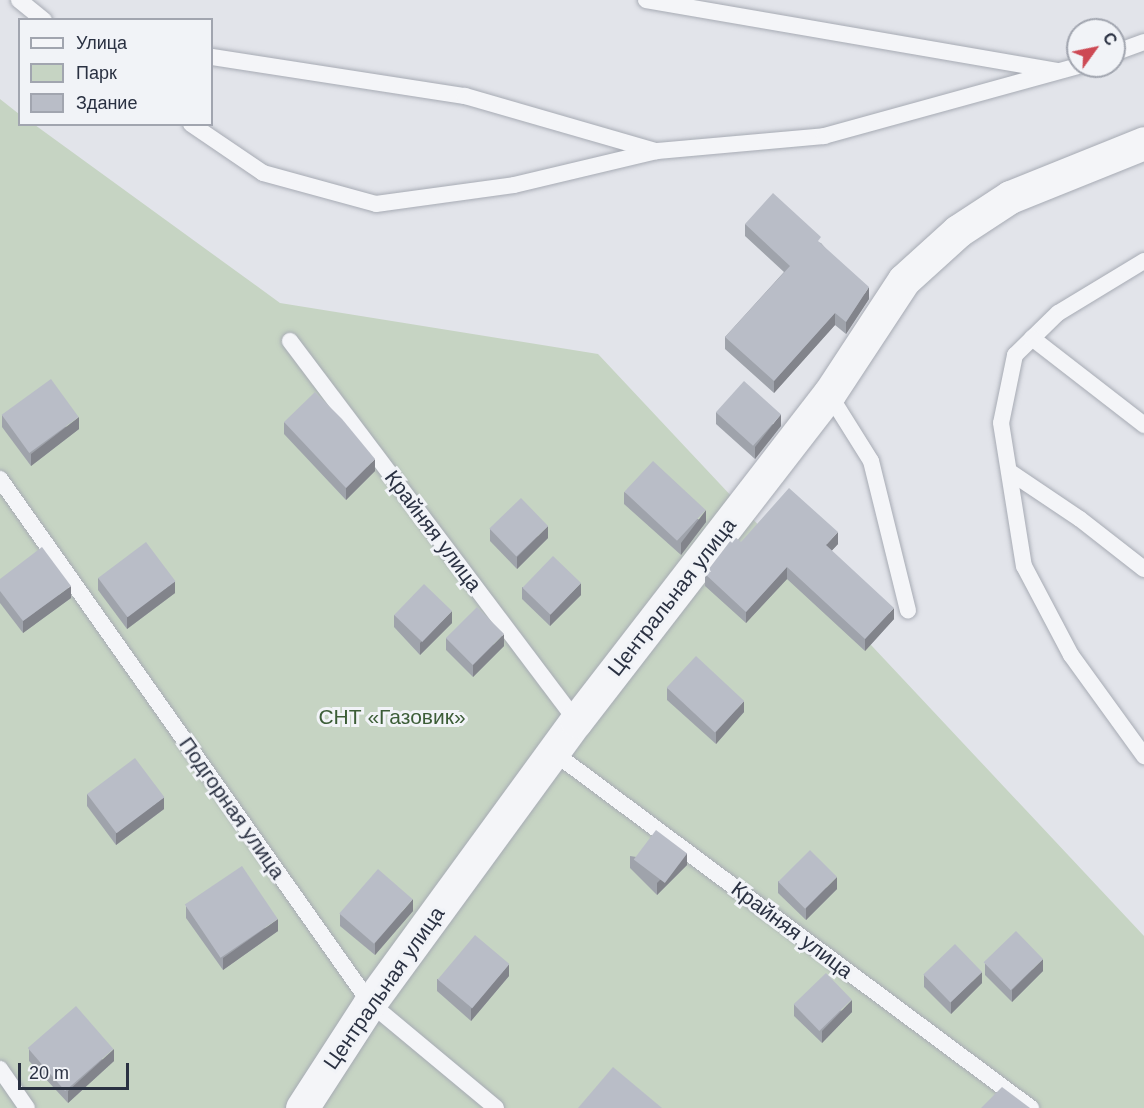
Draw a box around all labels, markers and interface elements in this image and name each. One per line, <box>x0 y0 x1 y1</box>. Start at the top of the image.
legend <box>18 18 213 126</box>
north arrow <box>1066 18 1126 78</box>
text: С <box>1100 30 1120 48</box>
text: Улица <box>76 33 127 53</box>
text: Парк <box>76 63 117 83</box>
text: Здание <box>76 93 137 113</box>
street label: Крайняя улица <box>379 465 487 597</box>
street label: Центральная улица <box>603 513 741 681</box>
park label: СНТ «Газовик» <box>318 704 466 730</box>
street label: Подгорная улица <box>174 732 290 884</box>
street label: Крайняя улица <box>726 876 858 984</box>
street label: Центральная улица <box>318 902 450 1074</box>
scale bar <box>21 1051 132 1089</box>
text: 20 m <box>29 1063 69 1083</box>

